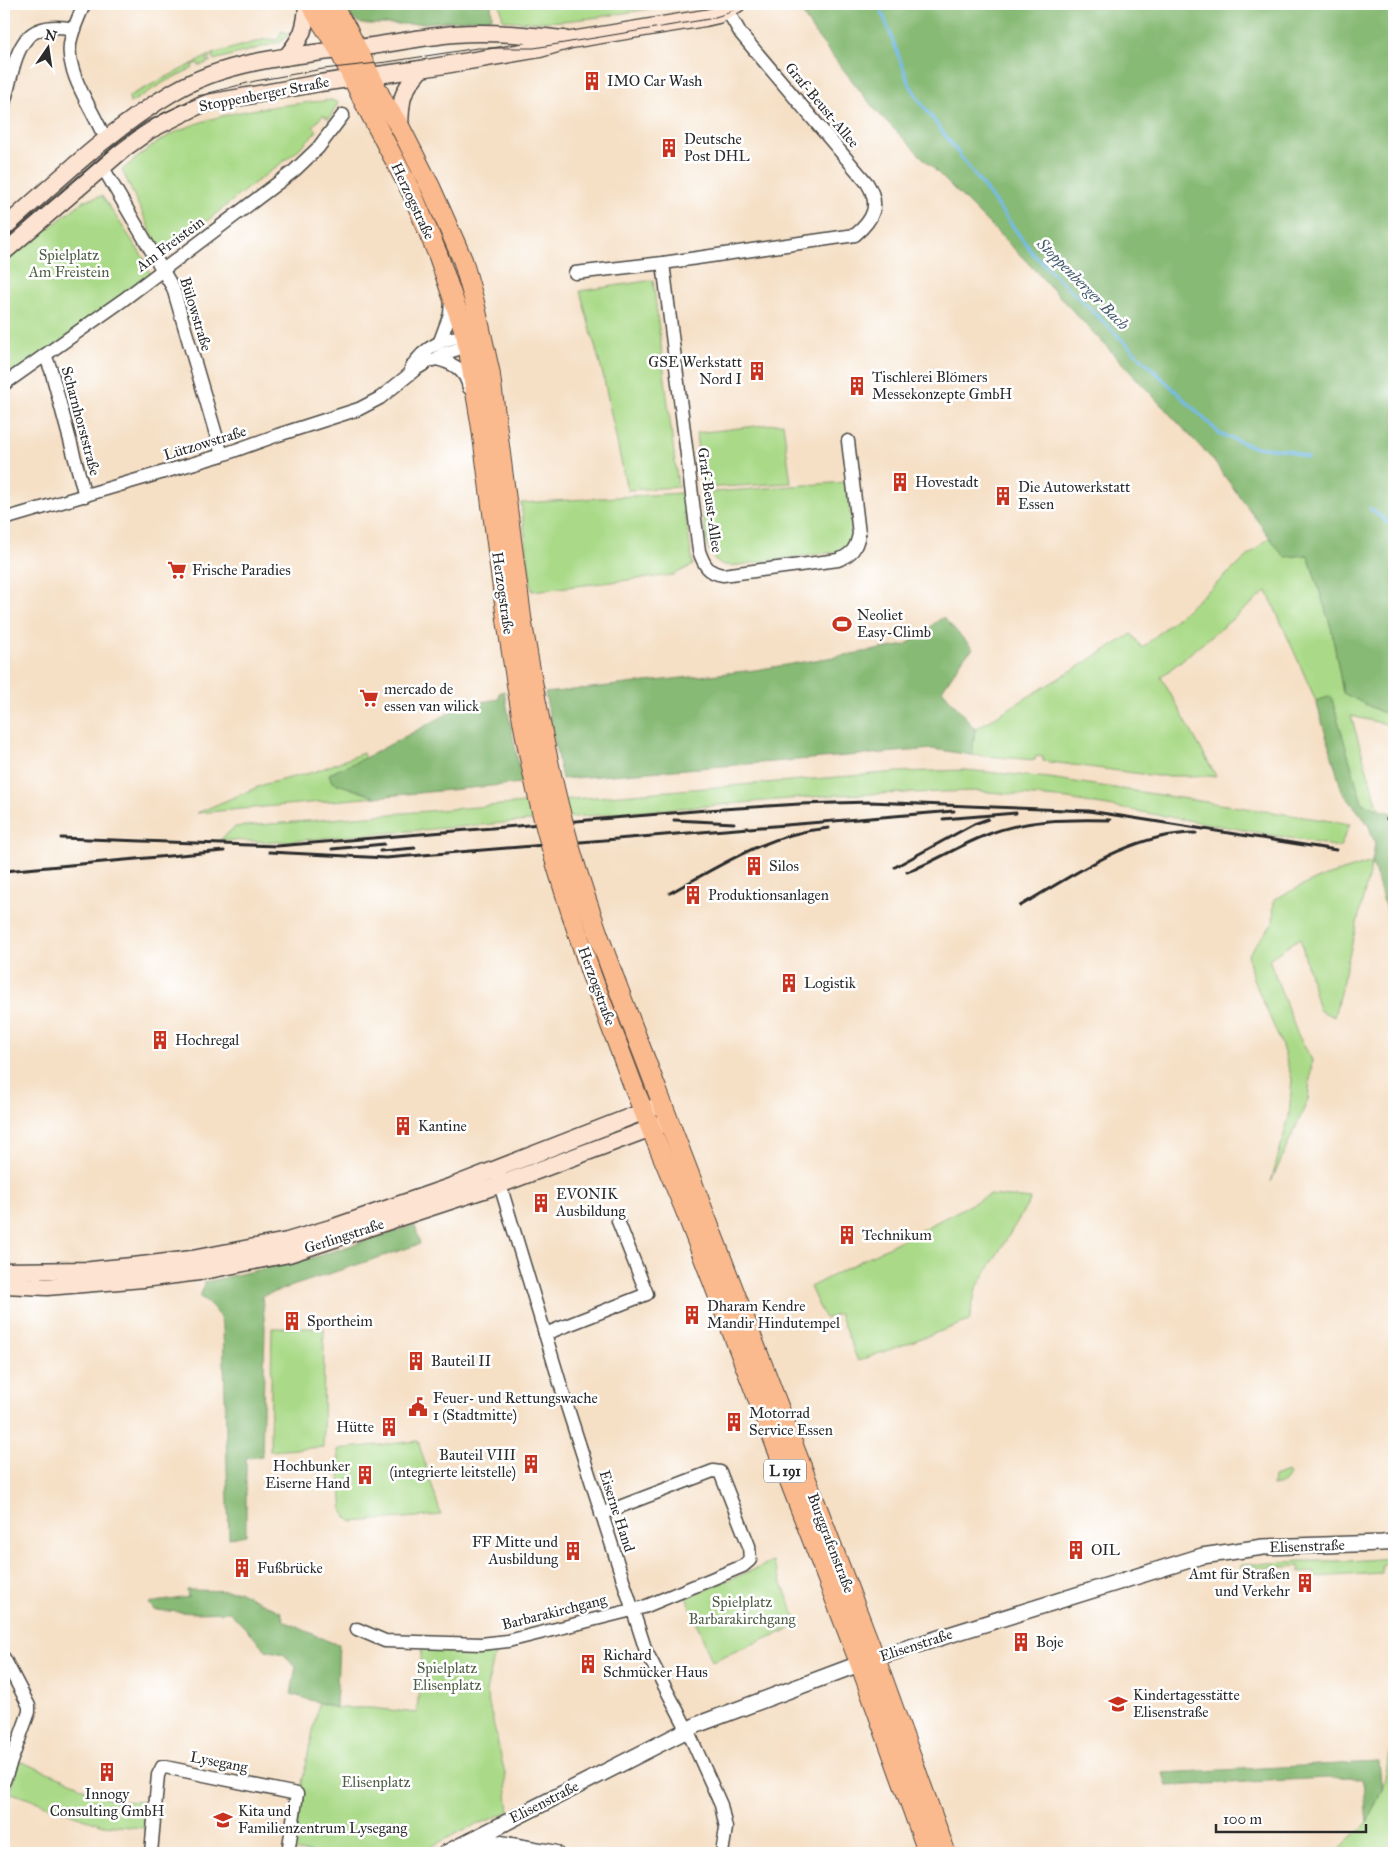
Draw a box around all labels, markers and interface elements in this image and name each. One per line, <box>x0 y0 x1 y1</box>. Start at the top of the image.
north arrow <box>22 22 72 72</box>
text: N <box>43 26 59 45</box>
street label: Graf-Beust-Allee <box>781 59 863 151</box>
building icon: IMO Car Wash <box>581 70 603 92</box>
place label: IMO Car Wash <box>607 72 703 90</box>
street label: Stoppenberger Straße <box>197 73 331 115</box>
place label: Deutsche Post DHL <box>684 130 750 165</box>
building icon: Deutsche Post DHL <box>658 137 680 159</box>
street label: Herzogstraße <box>387 160 439 242</box>
street label: Am Freistein <box>132 213 208 276</box>
water label: Stoppenberger Bach <box>1032 233 1133 335</box>
park label: Spielplatz Am Freistein <box>28 246 109 281</box>
street label: Bülowstraße <box>176 275 216 353</box>
place label: GSE Werkstatt Nord I <box>648 353 743 388</box>
building icon: GSE Werkstatt Nord I <box>746 360 768 382</box>
street label: Scharnhorststraße <box>58 364 104 478</box>
place label: Tischlerei Blömers Messekonzepte GmbH <box>872 368 1012 403</box>
building icon: Tischlerei Blömers Messekonzepte GmbH <box>846 375 868 397</box>
street label: Lützowstraße <box>161 422 249 464</box>
street label: Graf-Beust-Allee <box>694 446 726 554</box>
building icon: Hovestadt <box>889 471 911 493</box>
place label: Hovestadt <box>915 473 979 491</box>
place label: Die Autowerkstatt Essen <box>1018 478 1131 513</box>
building icon: Die Autowerkstatt Essen <box>992 485 1014 507</box>
street label: Herzogstraße <box>488 551 518 635</box>
supermarket icon: Frische Paradies <box>166 559 188 581</box>
place label: Frische Paradies <box>192 561 291 579</box>
place label: Neoliet Easy-Climb <box>857 606 931 641</box>
sports icon: Neoliet Easy-Climb <box>831 613 853 635</box>
place label: mercado de essen van wilick <box>384 680 479 715</box>
supermarket icon: mercado de essen van wilick <box>358 687 380 709</box>
building icon: Silos <box>743 855 765 877</box>
place label: Silos <box>769 857 799 875</box>
building icon: Produktionsanlagen <box>682 884 704 906</box>
place label: Produktionsanlagen <box>708 886 829 904</box>
street label: Herzogstraße <box>574 944 620 1028</box>
building icon: Logistik <box>778 972 800 994</box>
place label: Logistik <box>804 974 856 992</box>
building icon: Hochregal <box>149 1029 171 1051</box>
place label: Hochregal <box>175 1031 240 1049</box>
building icon: Kantine <box>392 1115 414 1137</box>
place label: Kantine <box>418 1117 467 1135</box>
place label: EVONIK Ausbildung <box>555 1185 626 1220</box>
building icon: EVONIK Ausbildung <box>530 1192 552 1214</box>
street label: Gerlingstraße <box>302 1215 386 1257</box>
building icon: Technikum <box>836 1224 858 1246</box>
place label: Technikum <box>862 1226 932 1244</box>
place label: Dharam Kendre Mandir Hindutempel <box>707 1297 841 1332</box>
building icon: Dharam Kendre Mandir Hindutempel <box>681 1304 703 1326</box>
building icon: Sportheim <box>281 1310 303 1332</box>
place label: Sportheim <box>307 1312 373 1330</box>
building icon: Bauteil II <box>405 1350 427 1372</box>
place label: Bauteil II <box>431 1352 491 1370</box>
place label: Feuer- und Rettungswache 1 (Stadtmitte) <box>433 1389 598 1425</box>
public building icon: Feuer- und Rettungswache 1 (Stadtmitte) <box>407 1396 429 1418</box>
place label: Motorrad Service Essen <box>749 1404 833 1439</box>
building icon: Motorrad Service Essen <box>723 1411 745 1433</box>
building icon: Hütte <box>378 1416 400 1438</box>
place label: Hütte <box>336 1418 374 1436</box>
place label: Bauteil VIII (integrierte leitstelle) <box>390 1446 516 1482</box>
building icon: Bauteil VIII (integrierte leitstelle) <box>520 1453 542 1475</box>
place label: Hochbunker Eiserne Hand <box>265 1457 350 1492</box>
road number: L 191 <box>764 1460 806 1482</box>
building icon: Hochbunker Eiserne Hand <box>354 1464 376 1486</box>
street label: Eiserne Hand <box>595 1468 639 1555</box>
street label: Burggrafenstraße <box>804 1491 858 1595</box>
place label: FF Mitte und Ausbildung <box>472 1533 559 1568</box>
street label: Elisenstraße <box>1269 1536 1345 1556</box>
building icon: OIL <box>1065 1539 1087 1561</box>
building icon: FF Mitte und Ausbildung <box>562 1540 584 1562</box>
place label: OIL <box>1091 1541 1120 1559</box>
building icon: Fußbrücke <box>231 1557 253 1579</box>
place label: Fußbrücke <box>257 1559 323 1577</box>
place label: Amt für Straßen und Verkehr <box>1188 1565 1290 1600</box>
building icon: Amt für Straßen und Verkehr <box>1294 1572 1316 1594</box>
street label: Barbarakirchgang <box>500 1590 609 1634</box>
park label: Spielplatz Barbarakirchgang <box>688 1593 797 1628</box>
street label: Elisenstraße <box>877 1625 955 1665</box>
building icon: Boje <box>1010 1631 1032 1653</box>
place label: Boje <box>1036 1633 1064 1651</box>
place label: Richard Schmücker Haus <box>603 1646 708 1681</box>
building icon: Richard Schmücker Haus <box>577 1653 599 1675</box>
park label: Spielplatz Elisenplatz <box>413 1659 481 1694</box>
place label: Kindertagesstätte Elisenstraße <box>1133 1686 1240 1721</box>
school or university icon: Kindertagesstätte Elisenstraße <box>1107 1693 1129 1715</box>
street label: Lysegang <box>189 1748 250 1777</box>
building icon: Innogy Consulting GmbH <box>96 1761 118 1783</box>
park label: Elisenplatz <box>342 1773 410 1791</box>
street label: Elisenstraße <box>506 1777 582 1827</box>
place label: Innogy Consulting GmbH <box>50 1785 164 1820</box>
place label: Kita und Familienzentrum Lysegang <box>238 1802 408 1837</box>
scale bar <box>1216 1802 1366 1834</box>
school or university icon: Kita und Familienzentrum Lysegang <box>212 1809 234 1831</box>
text: 100 m <box>1223 1810 1263 1828</box>

